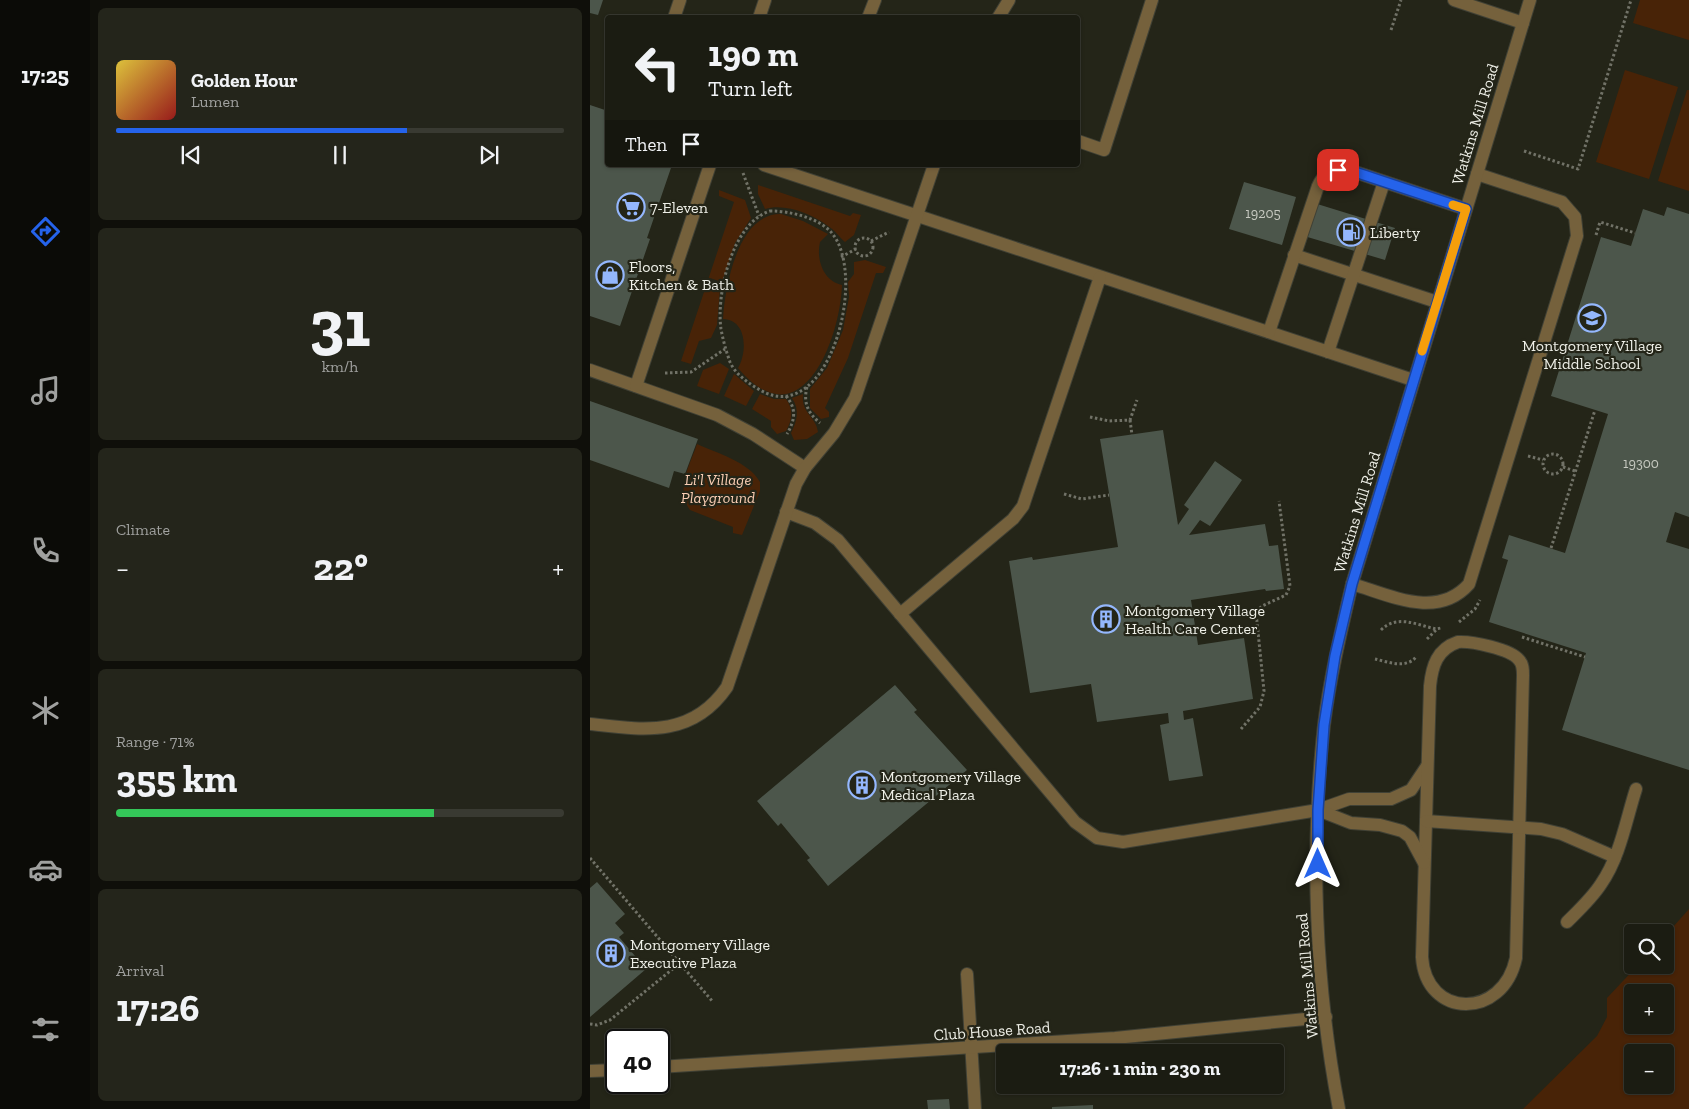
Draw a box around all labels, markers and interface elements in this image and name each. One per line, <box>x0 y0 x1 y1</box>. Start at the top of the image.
text: 190 m <box>708 33 798 75</box>
icon: left <box>625 35 690 100</box>
street label: Watkins Mill Road <box>1448 61 1503 187</box>
text: 17:25 <box>21 62 69 89</box>
text: Golden Hour <box>191 69 298 92</box>
text: Turn left <box>708 75 792 102</box>
text: Lumen <box>191 92 239 111</box>
icon: arrive <box>677 130 705 158</box>
text: Then <box>625 133 667 156</box>
icon: previous <box>177 141 205 169</box>
icon: pause <box>326 141 354 169</box>
icon: next <box>475 141 503 169</box>
pin <box>1317 149 1359 191</box>
icon: arrive <box>1324 156 1352 184</box>
supermarket icon: 7-Eleven <box>616 192 646 222</box>
place label: 7-Eleven <box>650 198 709 217</box>
house number: 19205 <box>1245 205 1281 222</box>
icon: directions <box>28 214 63 249</box>
fuel station icon: Liberty <box>1336 217 1366 247</box>
place label: Liberty <box>1370 223 1421 242</box>
place label: Floors, Kitchen & Bath <box>629 257 734 294</box>
shop icon: Floors, Kitchen & Bath <box>595 260 625 290</box>
text: 31 <box>310 285 370 363</box>
school or university icon: Montgomery Village Middle School <box>1577 303 1607 333</box>
place label: Montgomery Village Middle School <box>1522 336 1662 373</box>
text: km/h <box>322 357 358 376</box>
icon: music <box>28 373 63 408</box>
street label: Watkins Mill Road <box>1330 449 1385 575</box>
house number: 19300 <box>1623 455 1659 472</box>
park label: Li'l Village Playground <box>681 470 755 507</box>
text: Climate <box>116 520 170 539</box>
icon: phone <box>28 533 63 568</box>
text: 22° <box>313 544 368 590</box>
text: − <box>116 552 129 585</box>
text: + <box>552 552 564 585</box>
place label: Montgomery Village Health Care Center <box>1125 601 1265 638</box>
building icon: Montgomery Village Health Care Center <box>1091 604 1121 634</box>
icon: climate <box>28 693 63 728</box>
text: Range · 71% <box>116 732 195 751</box>
text: 355 km <box>116 756 237 802</box>
place label: Montgomery Village Medical Plaza <box>881 767 1021 804</box>
building icon: Montgomery Village Medical Plaza <box>847 770 877 800</box>
position arrow <box>1291 837 1343 889</box>
icon: car <box>28 852 63 887</box>
street label: Watkins Mill Road <box>1292 912 1322 1039</box>
map controls <box>1624 924 1674 1094</box>
button: search <box>1624 924 1674 974</box>
place label: Montgomery Village Executive Plaza <box>630 935 770 972</box>
building icon: Montgomery Village Executive Plaza <box>596 938 626 968</box>
text: Arrival <box>116 961 164 980</box>
button: + <box>1624 984 1674 1034</box>
text: 17:26 <box>116 985 200 1031</box>
icon: filters <box>28 1012 63 1047</box>
street label: Club House Road <box>933 1017 1051 1045</box>
speed limit sign: 40 <box>605 1029 670 1094</box>
button: − <box>1624 1044 1674 1094</box>
text: 17:26 · 1 min · 230 m <box>1059 1057 1221 1080</box>

